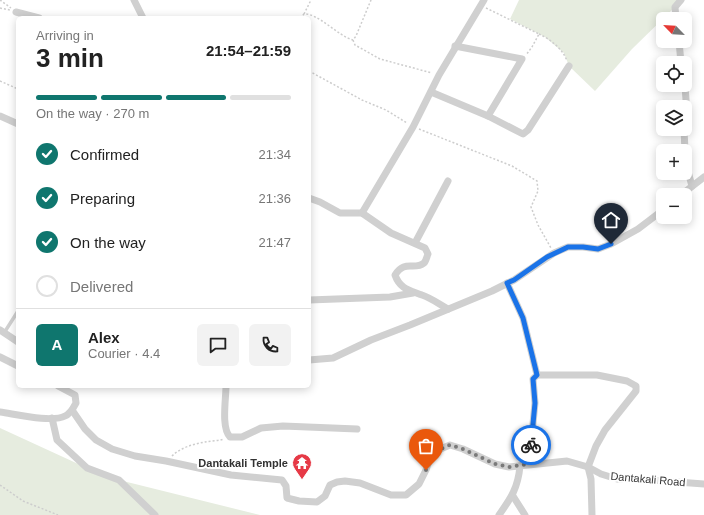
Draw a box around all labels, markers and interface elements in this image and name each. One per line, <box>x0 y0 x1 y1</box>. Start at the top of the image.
north arrow <box>656 12 692 48</box>
map controls <box>656 12 692 224</box>
text: Arriving in <box>36 28 94 43</box>
text: 21:54–21:59 <box>206 42 291 59</box>
text: 3 min <box>36 43 104 73</box>
button: locate <box>656 56 692 92</box>
button: layers <box>656 100 692 136</box>
text: On the way · 270 m <box>36 106 149 121</box>
icon: check <box>36 143 58 165</box>
button: + <box>656 144 692 180</box>
text: Confirmed <box>70 146 139 163</box>
text: 21:34 <box>258 147 291 162</box>
icon: check <box>36 187 58 209</box>
button: − <box>656 188 692 224</box>
text: Preparing <box>70 190 135 207</box>
text: 21:36 <box>258 191 291 206</box>
pin <box>594 203 628 244</box>
icon: home <box>600 209 622 231</box>
icon: check <box>36 231 58 253</box>
text: On the way <box>70 234 146 251</box>
text: 21:47 <box>258 235 291 250</box>
text: Delivered <box>70 278 133 295</box>
button: chat <box>197 324 239 366</box>
button: phone <box>249 324 291 366</box>
text: Alex <box>88 329 120 346</box>
text: A <box>52 336 62 353</box>
text: Courier · 4.4 <box>88 346 160 361</box>
courier <box>511 425 551 465</box>
pin <box>409 429 443 470</box>
icon: bike <box>520 434 542 456</box>
icon: bag <box>415 435 437 457</box>
temple icon: Dantakali Temple <box>291 452 313 480</box>
place label: Dantakali Temple <box>198 457 288 469</box>
street label: Dantakali Road <box>610 470 686 488</box>

